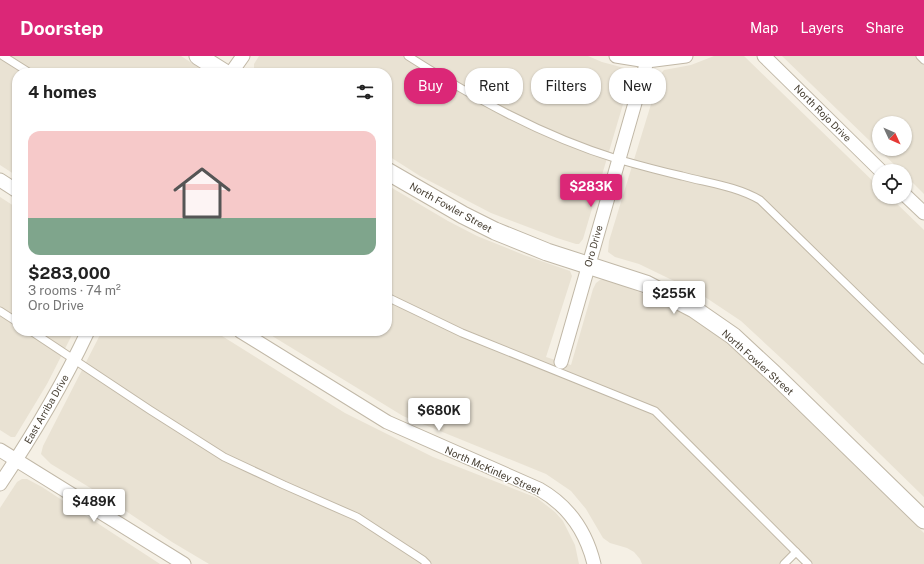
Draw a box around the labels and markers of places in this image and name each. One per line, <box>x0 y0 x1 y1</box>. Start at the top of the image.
pin: $283K <box>563 174 619 208</box>
pin: $255K <box>646 281 702 315</box>
pin: $680K <box>411 398 467 432</box>
pin: $489K <box>66 489 122 523</box>

